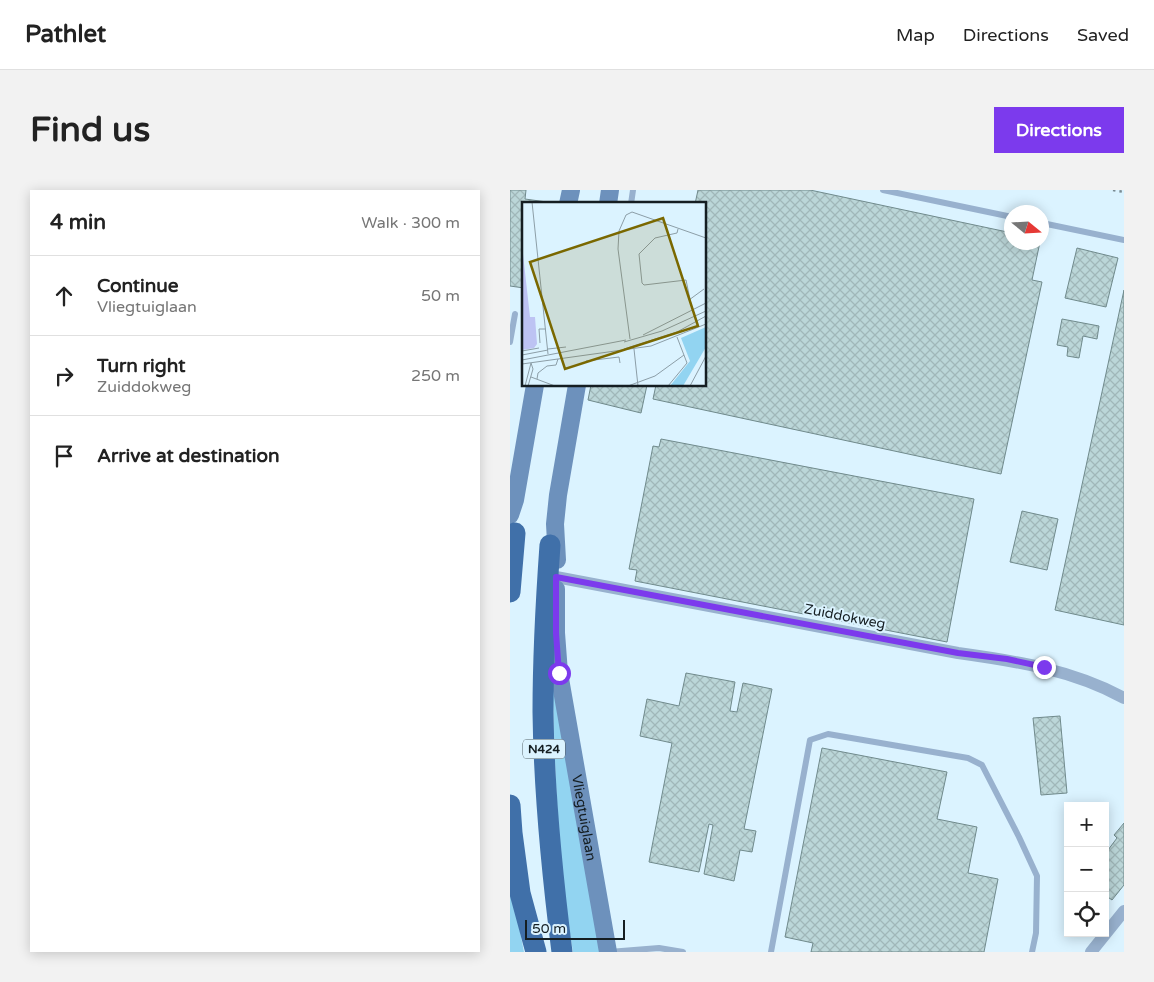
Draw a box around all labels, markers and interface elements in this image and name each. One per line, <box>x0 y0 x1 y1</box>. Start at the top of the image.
text: Pathlet <box>25 20 106 49</box>
text: Map <box>896 24 935 46</box>
text: Directions <box>963 24 1049 46</box>
text: Saved <box>1077 24 1129 46</box>
button: Directions <box>994 107 1124 153</box>
text: Find us <box>30 109 150 151</box>
inset map <box>522 202 706 386</box>
north arrow <box>1004 205 1049 250</box>
text: 4 min <box>50 210 106 235</box>
text: Walk · 300 m <box>361 213 460 233</box>
text: Continue <box>97 275 179 297</box>
icon: ahead <box>50 282 78 310</box>
text: 50 m <box>421 286 460 306</box>
text: Vliegtuiglaan <box>97 297 197 317</box>
text: Turn right <box>97 355 185 377</box>
icon: right <box>50 362 78 390</box>
text: 250 m <box>411 366 460 386</box>
text: Zuiddokweg <box>97 377 191 397</box>
icon: arrive <box>50 442 78 470</box>
text: Arrive at destination <box>97 445 280 467</box>
street label: Zuiddokweg <box>803 600 887 633</box>
route end <box>1033 656 1056 679</box>
route start <box>548 662 571 685</box>
road number: N424 <box>523 740 565 758</box>
street label: Vliegtuiglaan <box>568 773 600 862</box>
map controls <box>1064 802 1109 937</box>
button: + <box>1064 802 1109 847</box>
button: − <box>1064 847 1109 892</box>
button: locate <box>1064 892 1109 937</box>
scale bar <box>525 917 625 940</box>
text: 50 m <box>532 920 566 937</box>

